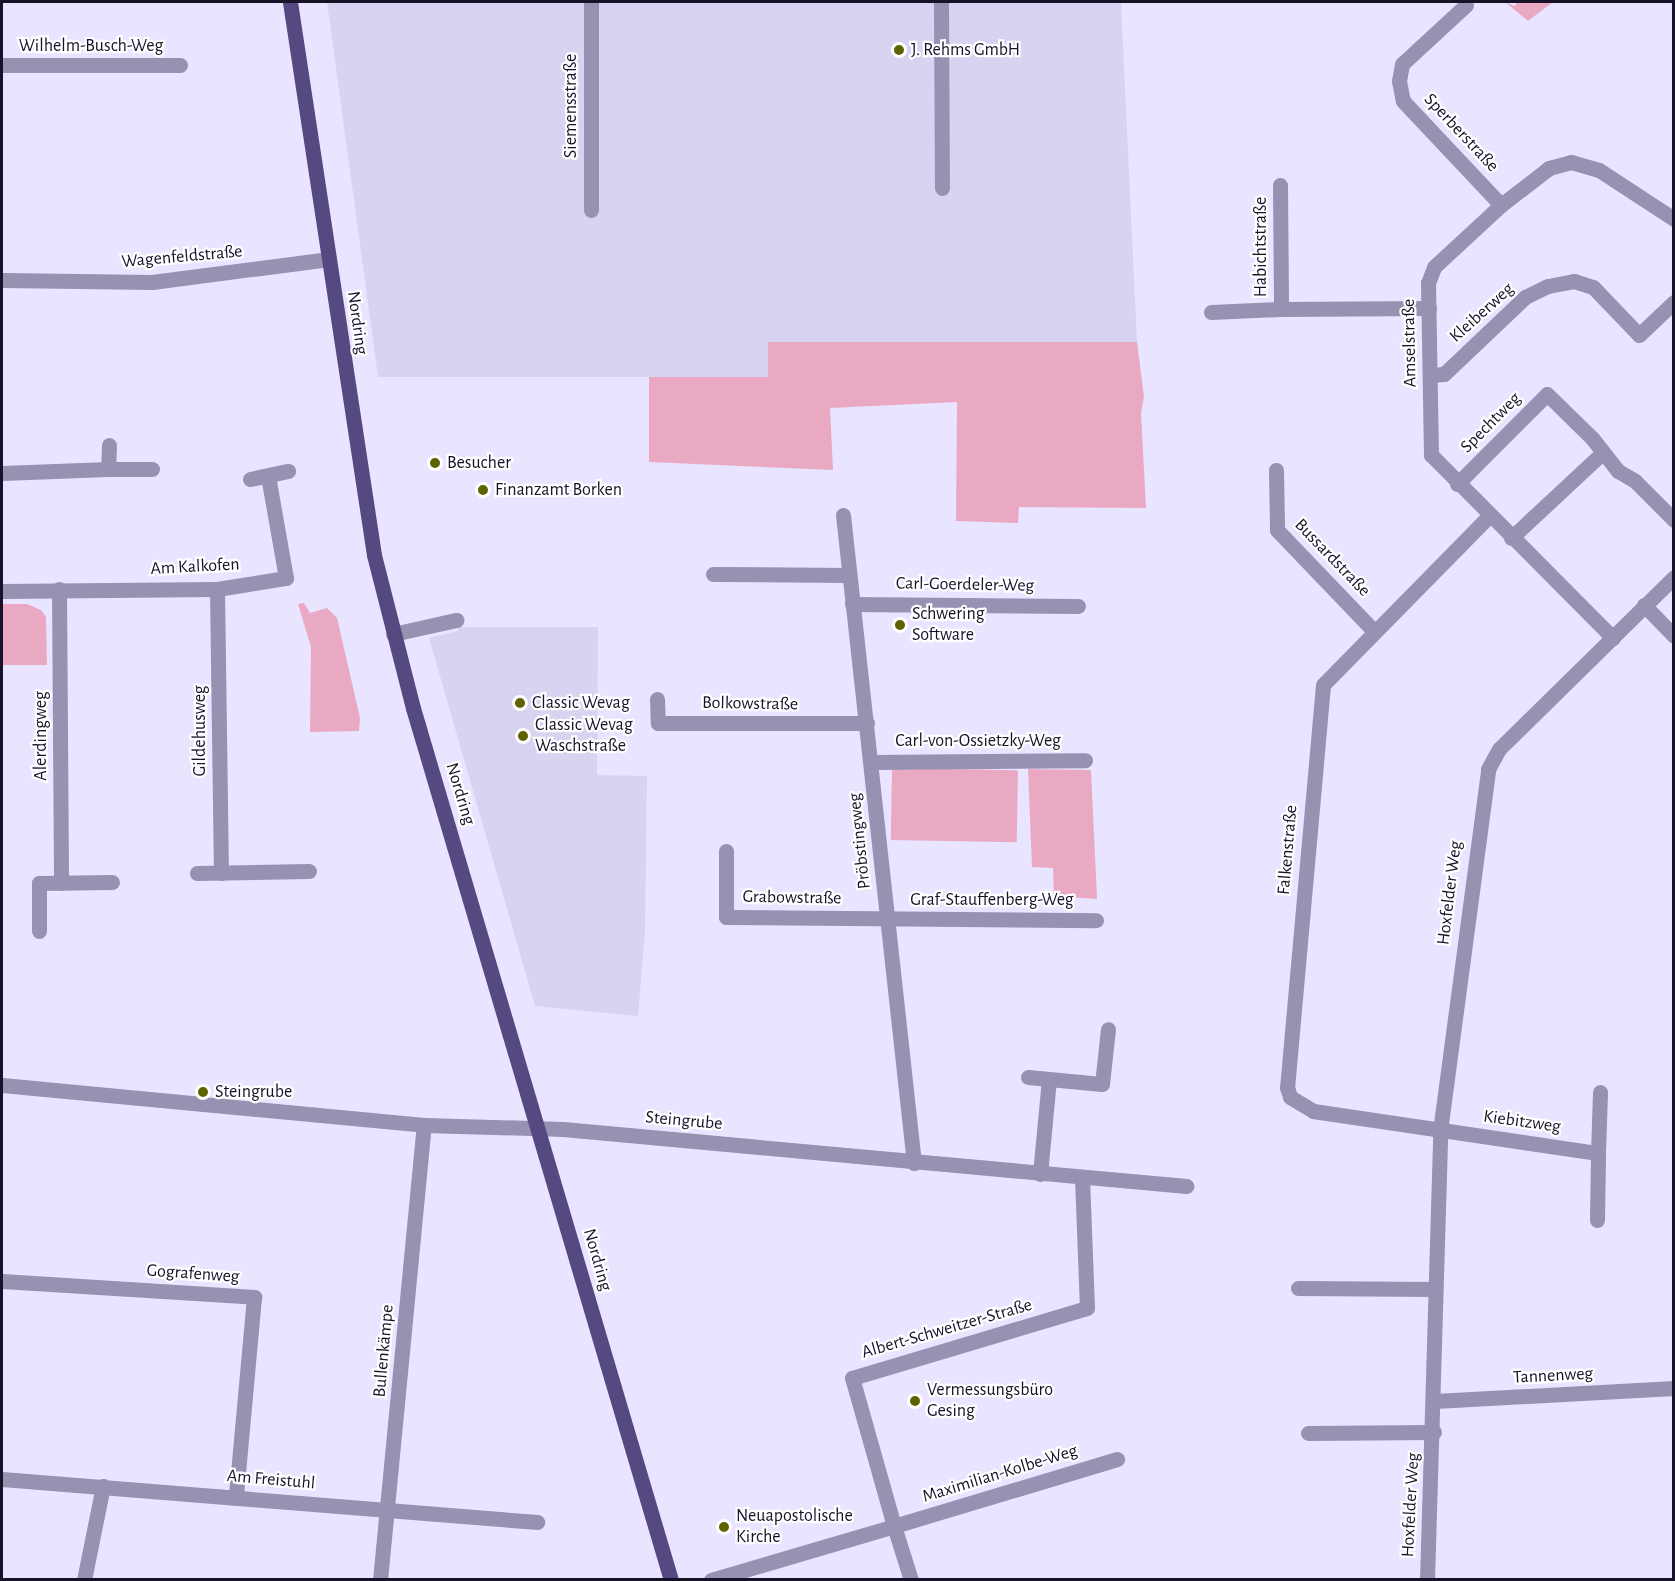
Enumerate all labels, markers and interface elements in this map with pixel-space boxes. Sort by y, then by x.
street label: Wilhelm-Busch-Weg [19,35,163,57]
place label: J. Rehms GmbH [911,39,1020,61]
marker: J. Rehms GmbH [892,43,906,57]
street label: Siemensstraße [560,54,582,158]
street label: Sperberstraße [1419,89,1503,177]
street label: Habichtstraße [1250,197,1272,297]
street label: Wagenfeldstraße [121,241,243,273]
street label: Kleiberweg [1445,278,1519,348]
street label: Nordring [342,290,372,356]
street label: Amselstraße [1398,298,1422,388]
street label: Spechtweg [1456,388,1526,458]
place label: Besucher [447,452,511,474]
marker: Besucher [428,456,442,470]
place label: Finanzamt Borken [495,479,622,501]
marker: Finanzamt Borken [476,483,490,497]
street label: Bussardstraße [1289,515,1375,601]
street label: Am Kalkofen [150,554,240,580]
street label: Carl-Goerdeler-Weg [896,573,1034,597]
place label: Schwering Software [912,604,984,646]
marker: Schwering Software [893,618,907,632]
street label: Gildehusweg [189,685,211,777]
street label: Alerdingweg [30,691,52,781]
place label: Classic Wevag [532,692,630,714]
street label: Bolkowstraße [702,692,798,716]
marker: Classic Wevag [513,696,527,710]
place label: Classic Wevag Waschstraße [535,715,633,758]
marker: Classic Wevag Waschstraße [516,729,530,743]
street label: Carl-von-Ossietzky-Weg [895,730,1061,752]
street label: Nordring [440,760,480,828]
street label: Pröbstingweg [844,792,876,890]
street label: Falkenstraße [1273,804,1303,896]
street label: Hoxfelder Weg [1433,840,1467,946]
street label: Grabowstraße [742,886,842,910]
street label: Graf-Stauffenberg-Weg [910,889,1074,911]
place label: Steingrube [215,1081,292,1103]
marker: Steingrube [196,1085,210,1099]
street label: Kiebitzweg [1482,1106,1562,1138]
street label: Steingrube [645,1107,723,1135]
street label: Nordring [578,1226,616,1294]
street label: Gografenweg [146,1260,240,1288]
street label: Albert-Schweitzer-Straße [859,1294,1035,1364]
street label: Bullenkämpe [369,1304,399,1398]
street label: Tannenweg [1512,1363,1594,1389]
place label: Vermessungsbüro Gesing [927,1380,1053,1422]
marker: Vermessungsbüro Gesing [908,1394,922,1408]
street label: Maximilian-Kolbe-Weg [920,1440,1080,1508]
street label: Hoxfelder Weg [1397,1452,1425,1558]
street label: Am Freistuhl [226,1465,316,1495]
place label: Neuapostolische Kirche [736,1506,853,1549]
marker: Neuapostolische Kirche [717,1520,731,1534]

